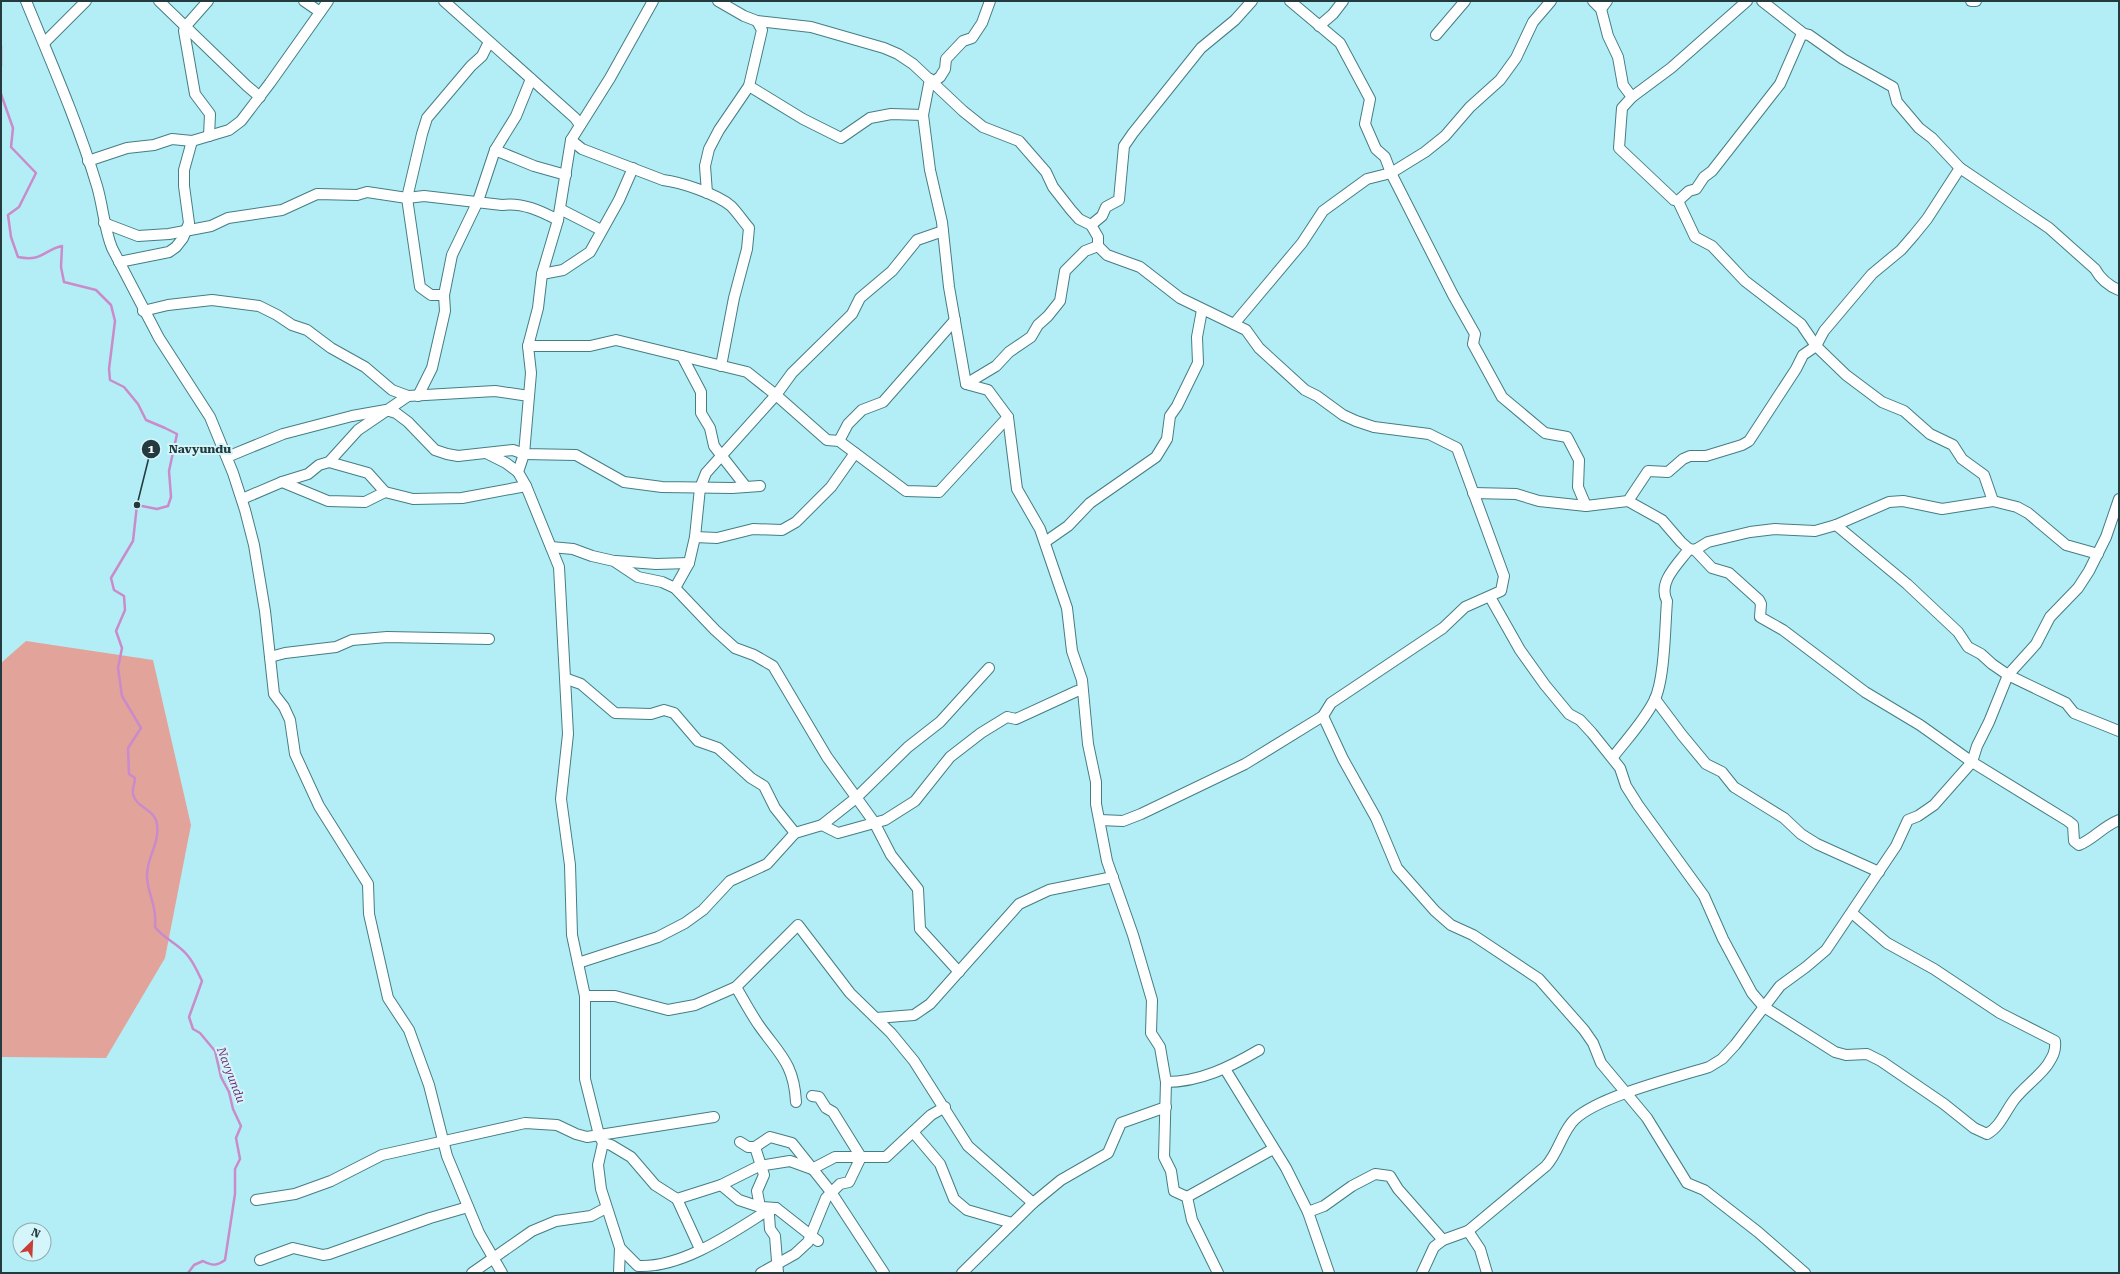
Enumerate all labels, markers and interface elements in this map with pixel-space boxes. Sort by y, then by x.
callout: Navyundu [141,437,239,461]
text: 1 [148,442,155,456]
text: Navyundu [169,442,231,456]
water label: Navyundu [214,1044,248,1105]
north arrow [12,1222,52,1262]
text: N [29,1226,43,1241]

